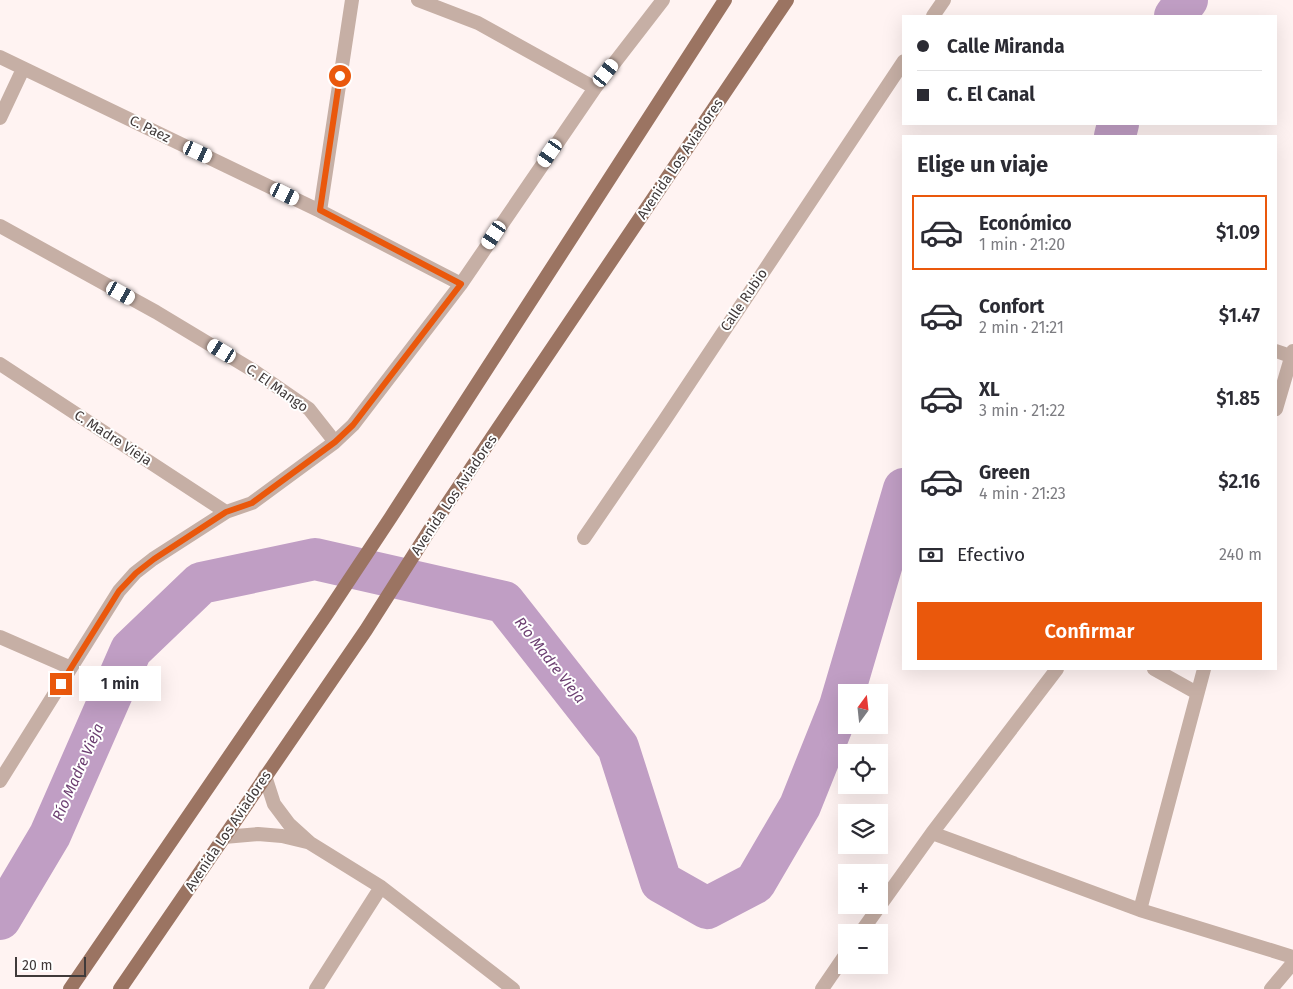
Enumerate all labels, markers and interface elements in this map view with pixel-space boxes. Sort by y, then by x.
text: Calle Miranda [947,35,1065,58]
car [590,57,621,89]
route start [329,65,351,87]
text: C. El Canal [947,83,1035,106]
street label: Avenida Los Aviadores [633,95,727,222]
street label: C. Paez [127,112,173,146]
car [535,136,564,170]
car [181,139,214,165]
text: Elige un viaje [917,151,1048,178]
car [268,181,301,207]
icon: car [919,210,964,255]
text: Económico [979,212,1072,235]
car [479,218,508,252]
text: $1.09 [1216,221,1260,244]
text: 1 min · 21:20 [979,235,1065,254]
street label: Calle Rubio [717,266,771,334]
car [104,279,137,307]
icon: car [919,293,964,338]
text: Confort [979,295,1044,318]
text: $1.47 [1219,304,1260,327]
text: 2 min · 21:21 [979,318,1064,337]
car [205,337,238,365]
street label: C. El Mango [243,360,311,416]
icon: car [919,376,964,421]
text: XL [979,378,1000,401]
text: $1.85 [1216,387,1260,410]
text: 3 min · 21:22 [979,401,1065,420]
street label: C. Madre Vieja [71,407,155,469]
street label: Avenida Los Aviadores [407,431,501,558]
icon: car [919,459,964,504]
text: Green [979,461,1030,484]
text: $2.16 [1218,470,1260,493]
text: 4 min · 21:23 [979,484,1066,503]
icon: cash [917,541,945,569]
text: Efectivo [957,543,1025,566]
text: 240 m [1219,545,1262,564]
button: Confirmar [917,602,1262,660]
water label: Río Madre Vieja [511,613,589,707]
callout: 1 min [78,666,161,702]
route end [50,673,72,695]
text: 1 min [101,674,139,693]
north arrow [838,684,888,734]
map controls [838,684,888,974]
water label: Río Madre Vieja [49,721,107,823]
button: locate [838,744,888,794]
street label: Avenida Los Aviadores [181,767,275,894]
button: layers [838,804,888,854]
button: + [838,864,888,914]
button: − [838,924,888,974]
scale bar [15,954,86,977]
text: 20 m [22,957,52,974]

